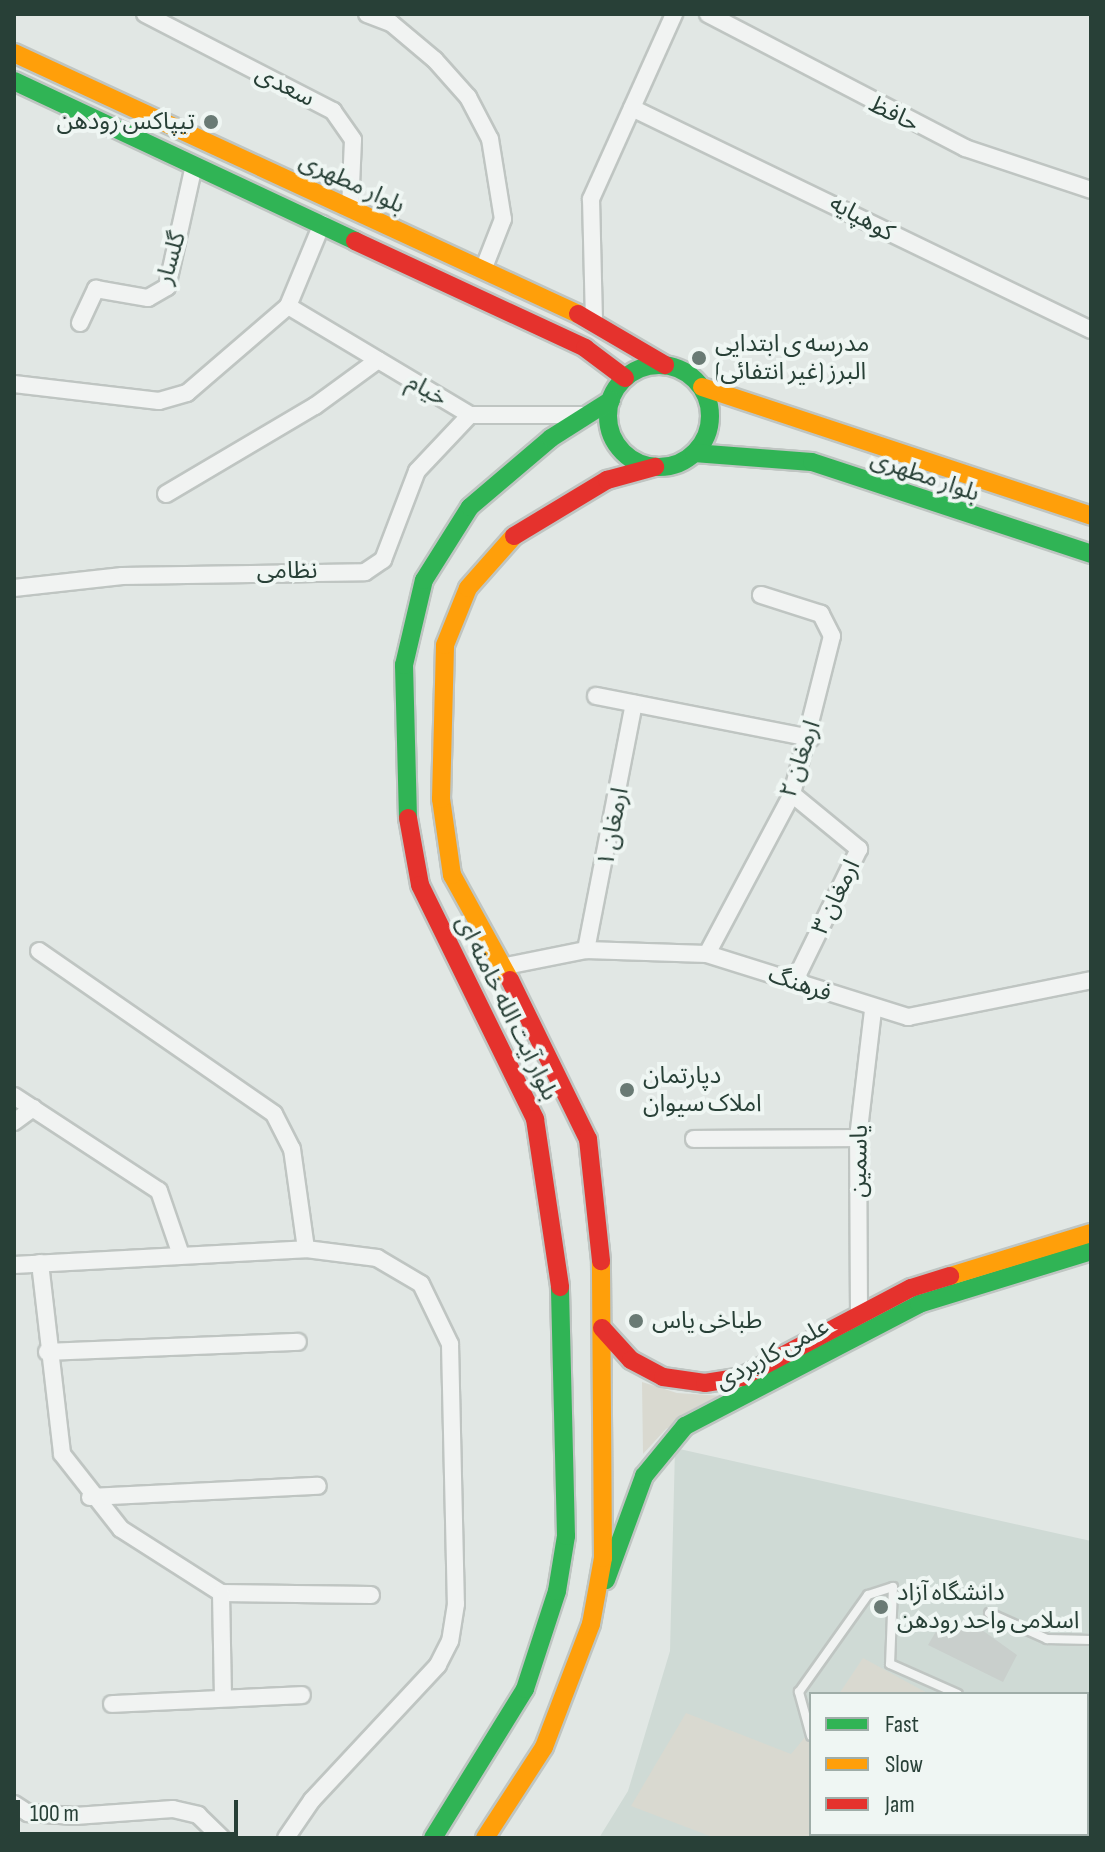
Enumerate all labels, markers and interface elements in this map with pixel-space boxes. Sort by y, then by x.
street label: سعدی [251,59,319,113]
street label: حافظ [864,90,924,138]
place label: تیپاکس رودهن [56,108,195,136]
marker: تیپاکس رودهن [202,113,220,131]
street label: بلوار مطهری [295,146,409,220]
street label: کوهپایه [825,188,899,248]
street label: گلسار [150,228,192,288]
place label: مدرسه ی ابتدایی (غیر انتفائی) البرز [715,330,869,386]
marker: مدرسه ی ابتدایی (غیر انتفائی) البرز [690,349,708,367]
street label: خیام [402,367,452,413]
street label: بلوار مطهری [867,444,983,508]
street label: نظامی [257,557,317,585]
street label: ارمغان ۲ [773,717,827,801]
street label: ارمغان ۱ [591,785,635,869]
street label: ارمغان ۳ [806,855,866,939]
street label: بلوار آیت الله خامنه ای [450,911,564,1105]
street label: فرهنگ [765,960,835,1008]
place label: دپارتمان املاک سیوان [643,1062,762,1118]
marker: دپارتمان املاک سیوان [618,1081,636,1099]
street label: یاسمین [844,1124,874,1198]
place label: طباخی یاس [652,1307,762,1335]
marker: طباخی یاس [627,1312,645,1330]
street label: علمی کاربردی [710,1312,834,1396]
place label: دانشگاه آزاد اسلامی واحد رودهن [897,1579,1079,1635]
marker: دانشگاه آزاد اسلامی واحد رودهن [872,1598,890,1616]
legend [809,1692,1089,1836]
text: Fast [885,1710,919,1739]
text: Slow [885,1750,923,1779]
scale bar [20,1784,242,1834]
text: Jam [885,1790,915,1819]
text: 100 m [30,1799,79,1828]

